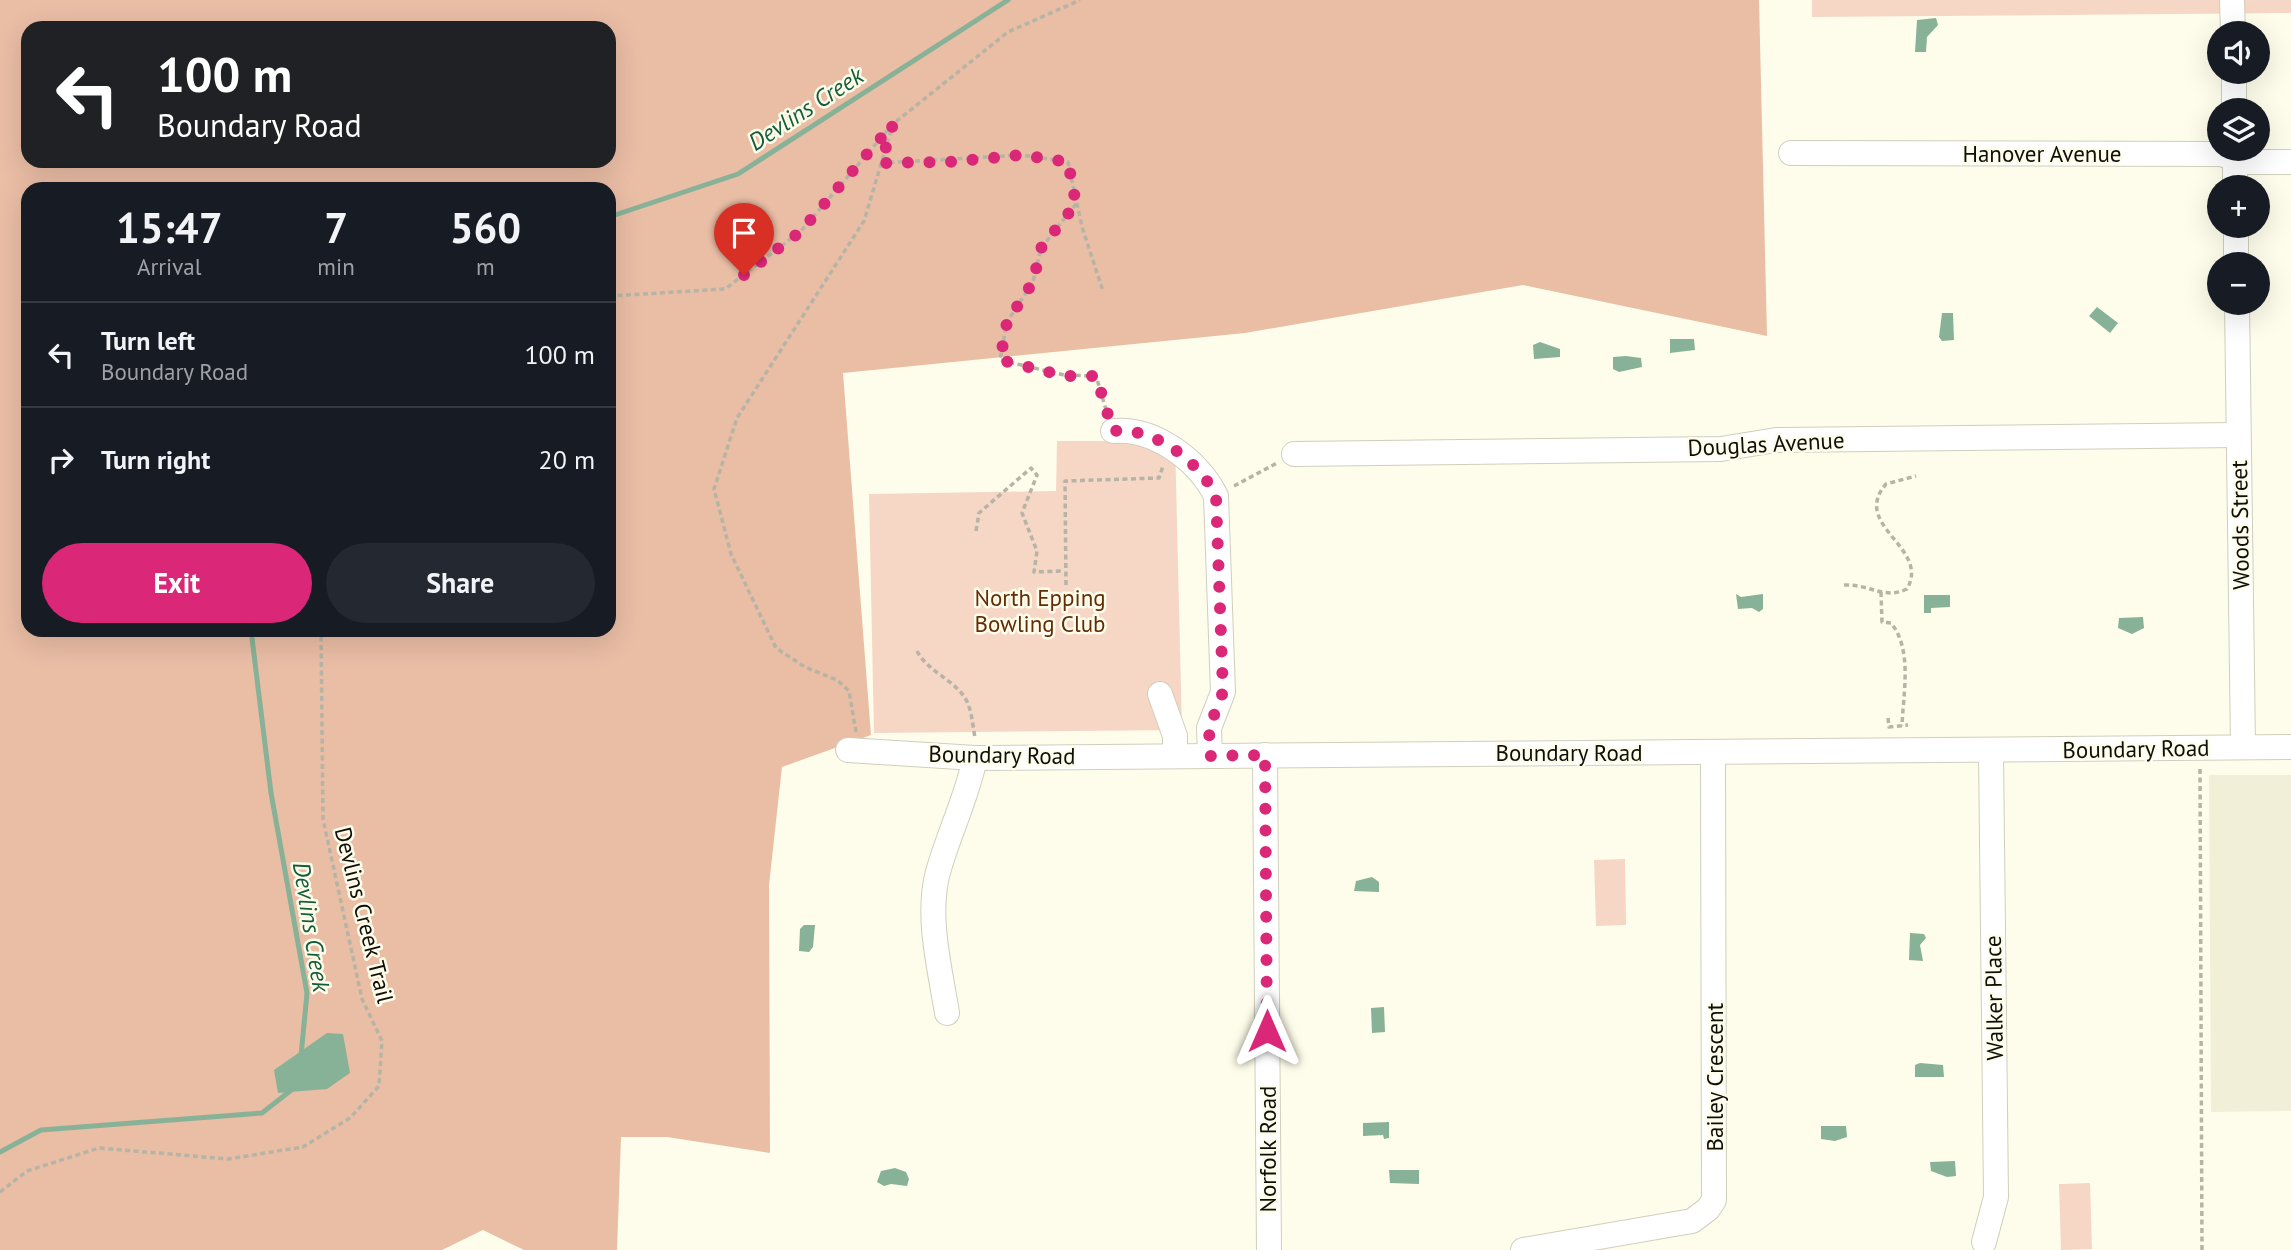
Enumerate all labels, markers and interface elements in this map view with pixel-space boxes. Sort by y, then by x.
map controls [2207,21,2270,315]
button: sound [2207,21,2270,84]
text: 100 m [157,42,292,106]
icon: left [42,49,133,140]
water label: Devlins Creek [742,59,870,157]
button: layers [2207,98,2270,161]
text: Boundary Road [157,104,362,146]
street label: Hanover Avenue [1962,139,2122,168]
button: + [2207,175,2270,238]
text: 15:47 [116,200,222,255]
text: 7 [324,200,348,255]
text: 560 [450,200,521,255]
pin [714,203,774,275]
icon: arrive [725,214,763,252]
text: Arrival [137,252,201,281]
text: min [317,252,355,281]
text: m [476,252,495,281]
button: − [2207,252,2270,315]
text: Turn left [101,324,195,357]
icon: left [42,336,80,374]
text: 100 m [524,338,595,371]
text: Boundary Road [101,357,248,386]
street label: Douglas Avenue [1687,425,1845,462]
icon: right [42,441,80,479]
text: Turn right [101,443,210,476]
text: 20 m [539,443,595,476]
street label: Woods Street [2224,460,2255,590]
button: Exit [42,543,312,623]
button: Share [326,543,595,623]
park label: North Epping Bowling Club [974,583,1106,638]
street label: Boundary Road [2062,733,2210,764]
street label: Boundary Road [1495,738,1643,767]
street label: Boundary Road [928,739,1076,770]
street label: Devlins Creek Trail [329,824,400,1006]
water label: Devlins Creek [286,860,337,995]
street label: Walker Place [1978,935,2009,1061]
position arrow [1230,994,1304,1068]
street label: Bailey Crescent [1700,1002,1729,1151]
street label: Norfolk Road [1253,1086,1282,1212]

